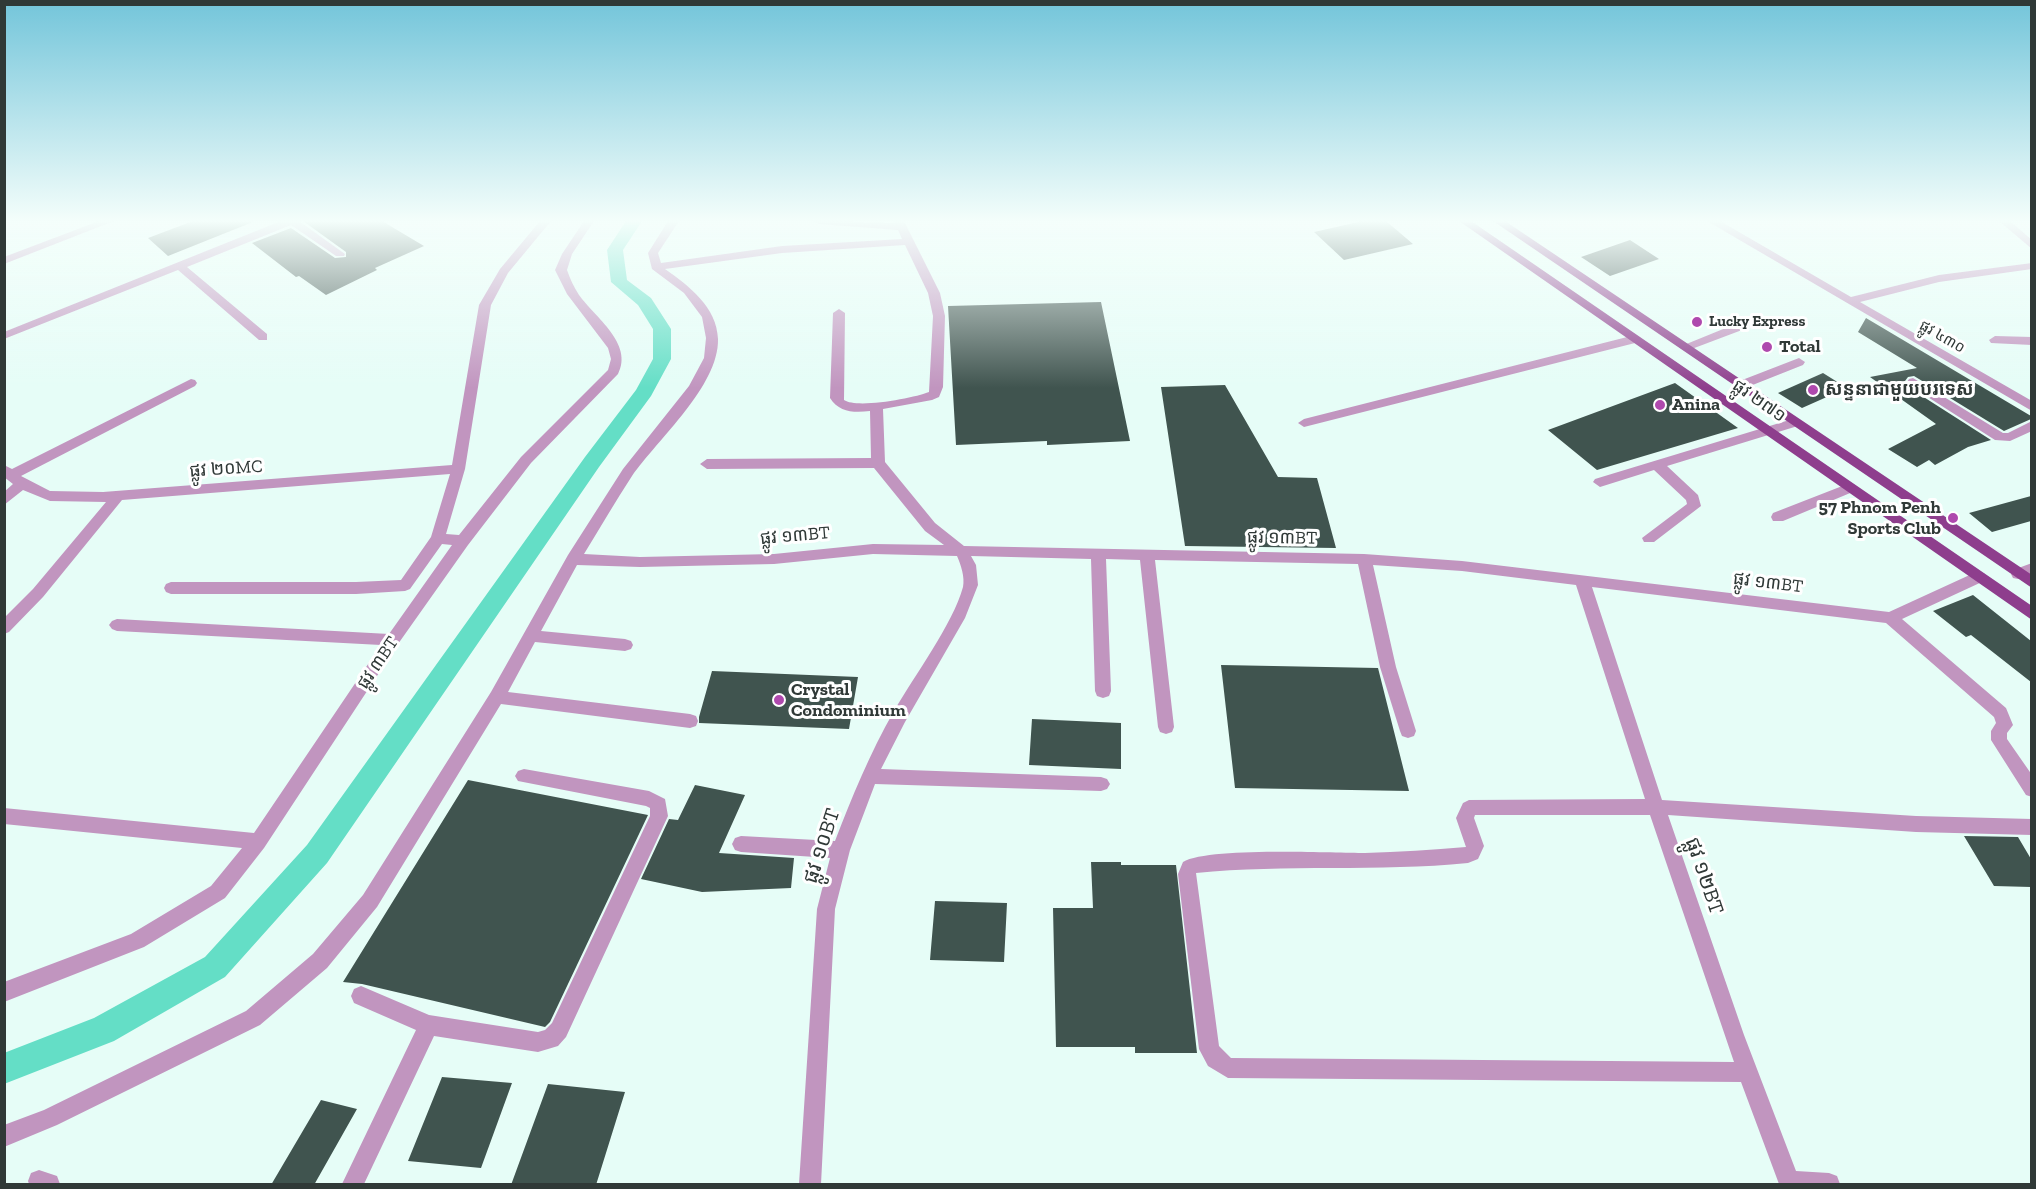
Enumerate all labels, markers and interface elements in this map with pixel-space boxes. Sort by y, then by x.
place label: Lucky Express [1709,313,1805,331]
marker: Lucky Express [1690,315,1704,329]
street label: ផ្លូវ ៤៣០ [1916,317,1968,357]
place label: Total [1779,336,1821,358]
marker: Total [1760,340,1774,354]
street label: ផ្លូវ ២៧១ [1728,375,1790,427]
place label: សន្ទនាជាមួយបរទេស [1825,379,1974,401]
marker: សន្ទនាជាមួយបរទេស [1806,383,1820,397]
place label: Anina [1672,394,1720,416]
marker: Anina [1653,398,1667,412]
street label: ផ្លូវ ២០MC [189,456,263,482]
place label: 57 Phnom Penh Sports Club [1819,497,1941,540]
marker: 57 Phnom Penh Sports Club [1946,511,1960,525]
street label: ផ្លូវ ១៣BT [759,522,831,550]
street label: ផ្លូវ ១៣BT [1247,527,1317,549]
street label: ផ្លូវ ១៣BT [1732,568,1804,598]
street label: ផ្លូវ ៣BT [353,633,403,693]
place label: Crystal Condominium [791,679,906,722]
marker: Crystal Condominium [772,693,786,707]
street label: ផ្លូវ ១០BT [798,805,846,887]
street label: ផ្លូវ ១២BT [1679,834,1729,918]

